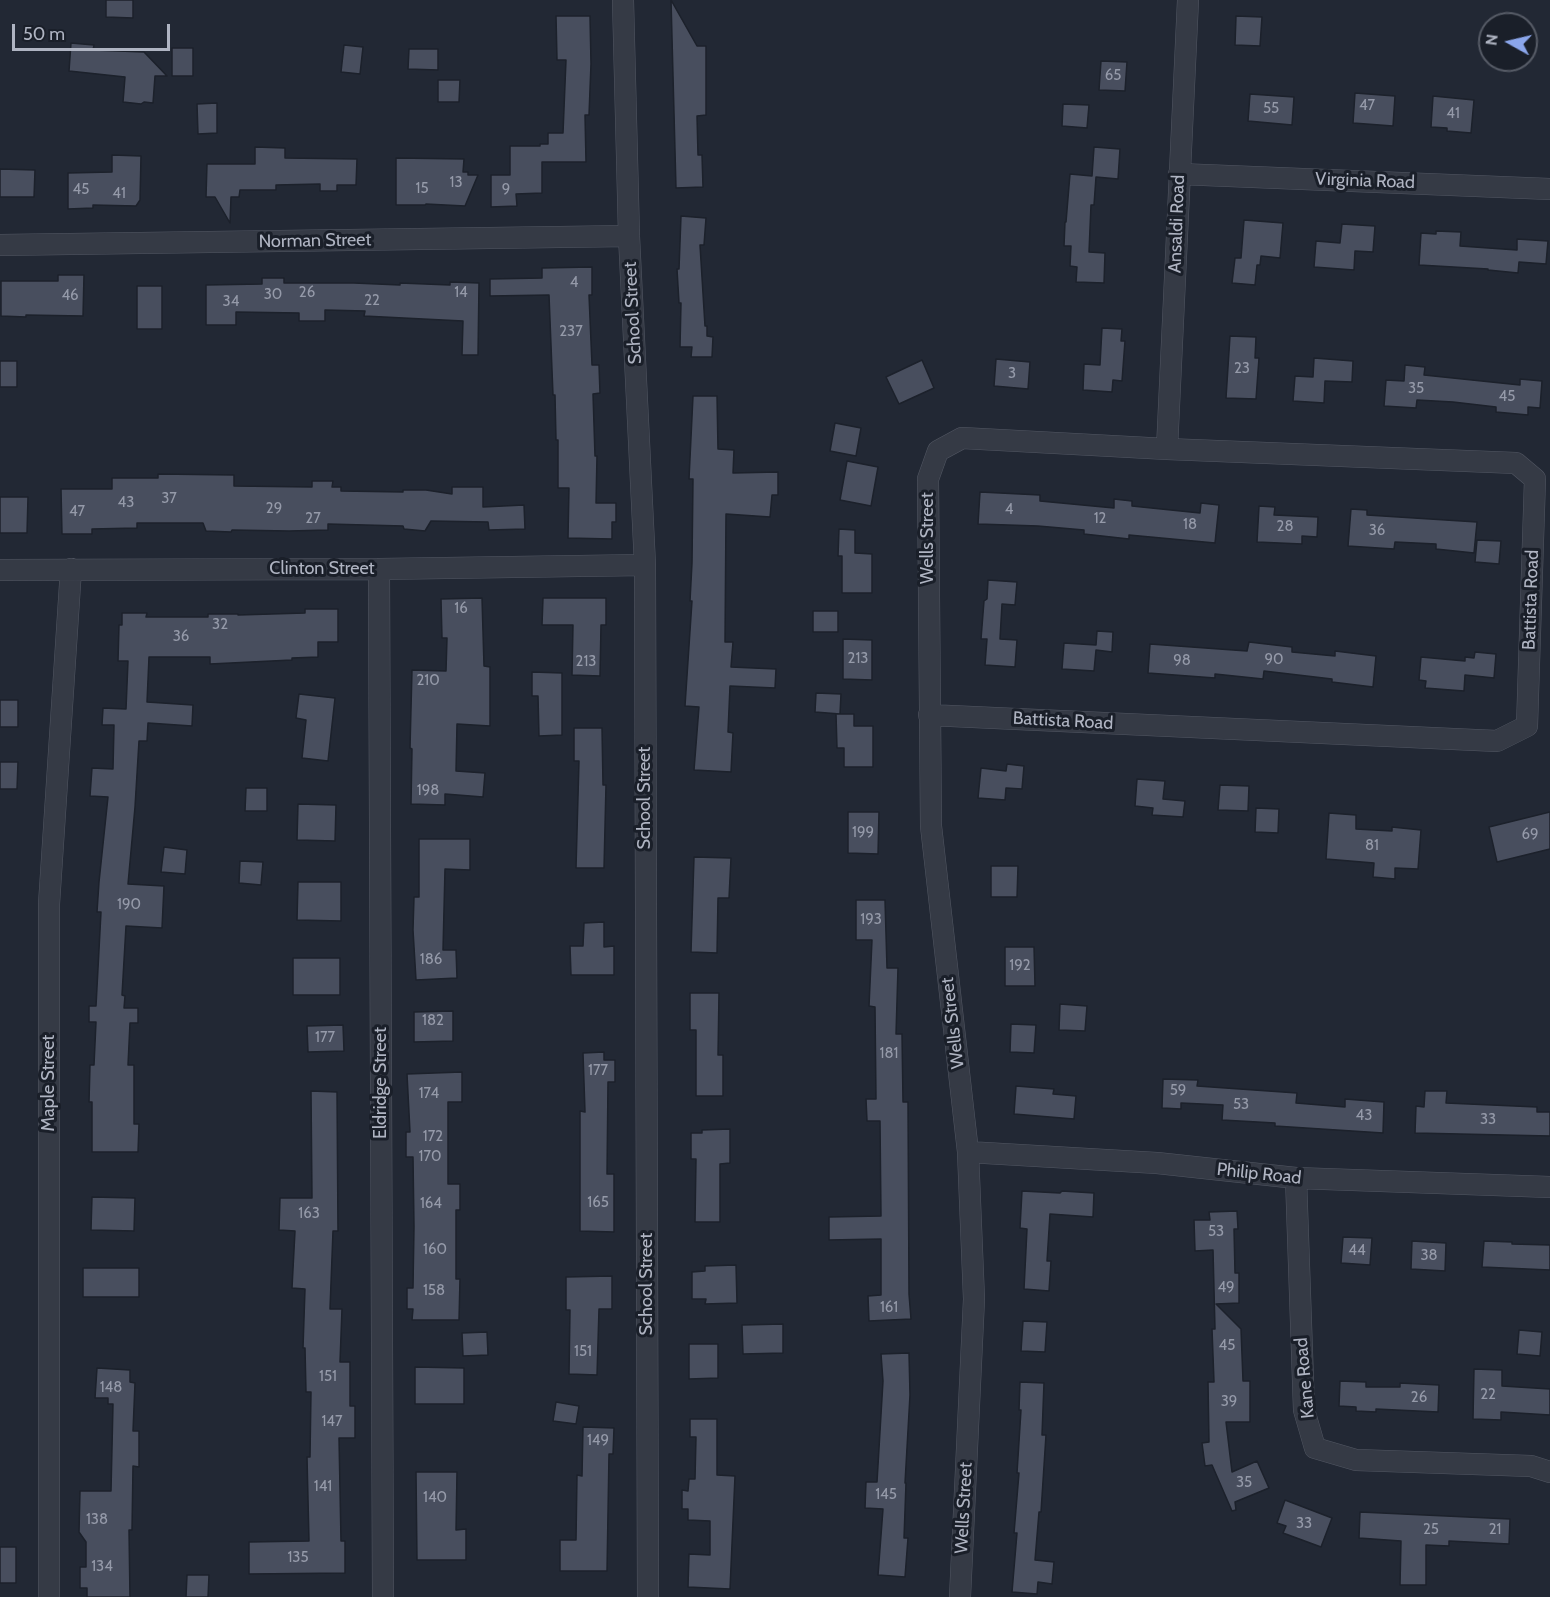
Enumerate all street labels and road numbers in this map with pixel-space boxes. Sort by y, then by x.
street label: Virginia Road [1315,168,1415,194]
street label: Ansaldi Road [1164,175,1190,273]
street label: Norman Street [258,229,372,253]
street label: School Street [620,261,646,365]
street label: Wells Street [917,492,939,584]
street label: Battista Road [1518,549,1544,651]
street label: Clinton Street [269,558,375,580]
street label: Battista Road [1012,708,1114,734]
street label: School Street [634,747,656,849]
street label: Wells Street [937,976,969,1070]
street label: Eldridge Street [370,1027,392,1139]
street label: Maple Street [38,1035,60,1131]
street label: Philip Road [1216,1159,1302,1189]
street label: School Street [636,1233,658,1335]
street label: Kane Road [1291,1337,1319,1419]
street label: Wells Street [951,1462,977,1554]

